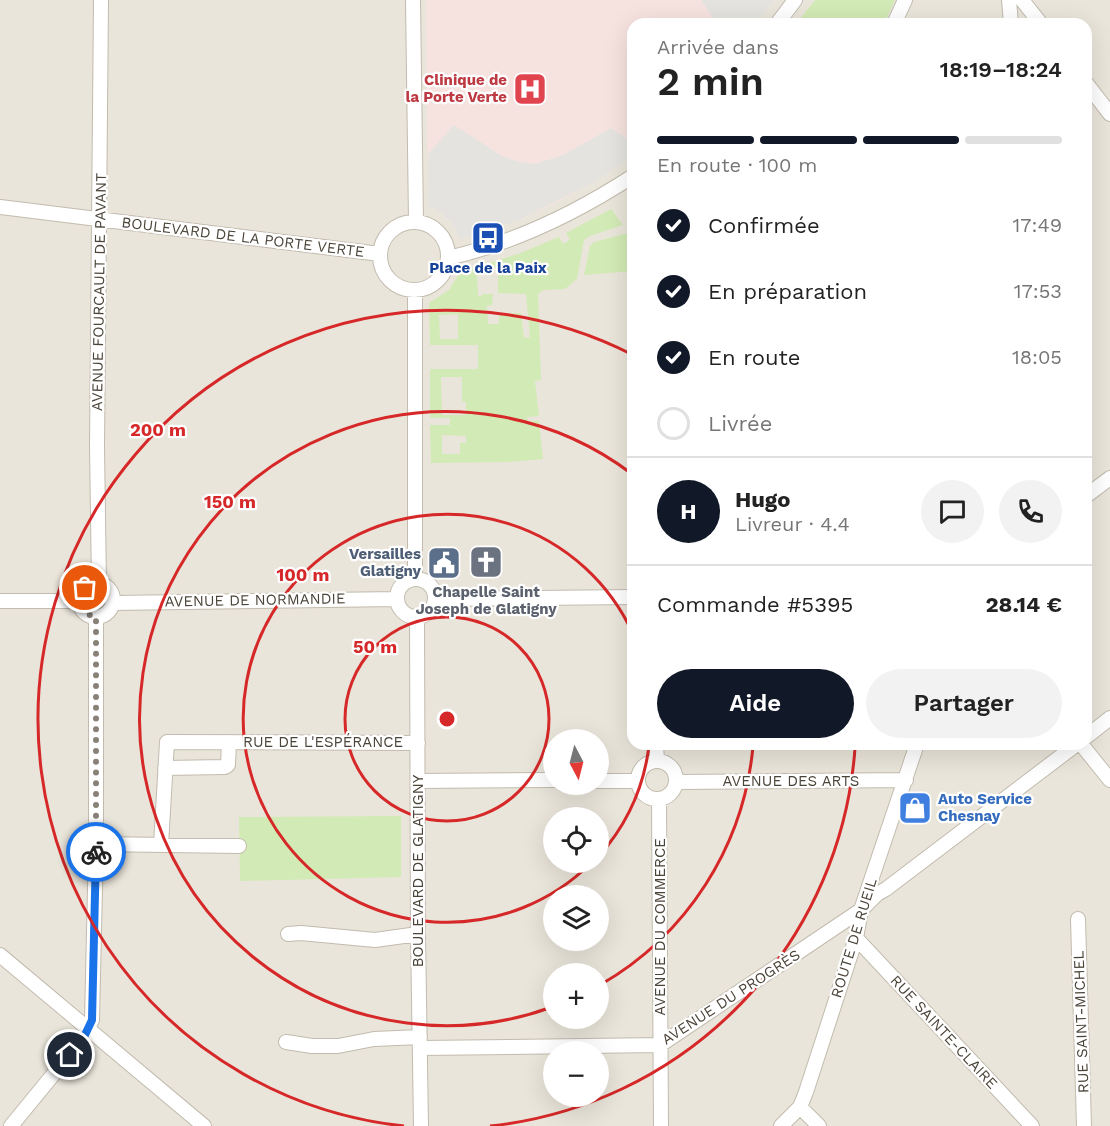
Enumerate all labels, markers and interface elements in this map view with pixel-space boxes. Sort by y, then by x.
text: Arrivée dans [657,35,779,59]
text: 18:19–18:24 [940,57,1062,82]
text: 2 min [657,59,764,104]
place label: Clinique de la Porte Verte [405,71,507,106]
hospital icon: Clinique de la Porte Verte [512,71,548,107]
text: En route · 100 m [657,153,817,177]
street label: AVENUE FOURCAULT DE PAVANT [88,173,110,411]
icon: check [657,209,690,242]
street label: BOULEVARD DE LA PORTE VERTE [121,213,365,261]
text: Confirmée [708,213,820,238]
text: 17:49 [1013,213,1062,237]
bus stop icon: Place de la Paix [470,220,506,256]
place label: Place de la Paix [429,259,547,277]
icon: check [657,275,690,308]
text: En préparation [708,279,867,304]
text: 17:53 [1014,279,1062,303]
icon: check [657,341,690,374]
text: En route [708,345,800,370]
text: 18:05 [1012,345,1062,369]
text: Livrée [708,411,772,436]
text: 200 m [130,419,186,440]
button: chat [921,480,984,543]
button: phone [999,480,1062,543]
text: Hugo [735,487,790,512]
text: 150 m [204,491,256,512]
text: H [680,499,697,524]
text: Livreur · 4.4 [735,512,850,536]
church icon: Chapelle Saint Joseph de Glatigny [468,544,504,580]
place label: Versailles Glatigny [349,545,422,580]
public building icon: Versailles Glatigny [426,545,462,581]
pin [59,562,110,613]
text: 100 m [276,564,330,585]
icon: bag [68,571,101,604]
place label: Chapelle Saint Joseph de Glatigny [415,583,557,618]
street label: AVENUE DE NORMANDIE [164,589,346,611]
text: Commande #5395 [657,592,853,617]
text: 28.14 € [986,592,1062,617]
text: 50 m [353,636,397,657]
button: Aide [657,669,854,738]
button: Partager [866,669,1062,738]
centre of rings [437,709,457,729]
north arrow [543,729,609,795]
map controls [543,729,609,1107]
street label: RUE DE L'ESPÉRANCE [243,733,403,751]
street label: AVENUE DES ARTS [723,772,859,790]
street label: BOULEVARD DE GLATIGNY [409,774,427,967]
shop icon: Auto Service Chesnay [897,790,933,826]
place label: Auto Service Chesnay [938,790,1032,825]
button: locate [543,807,609,873]
courier [66,822,126,882]
icon: bike [80,836,113,869]
street label: AVENUE DU COMMERCE [651,838,669,1016]
street label: ROUTE DE RUEIL [827,876,881,1000]
button: layers [543,885,609,951]
street label: AVENUE DU PROGRÈS [658,945,804,1049]
street label: RUE SAINT-MICHEL [1070,950,1092,1094]
button: + [543,963,609,1029]
street label: RUE SAINTE-CLAIRE [887,971,1001,1093]
pin [44,1029,95,1080]
icon: home [53,1038,86,1071]
button: − [543,1041,609,1107]

